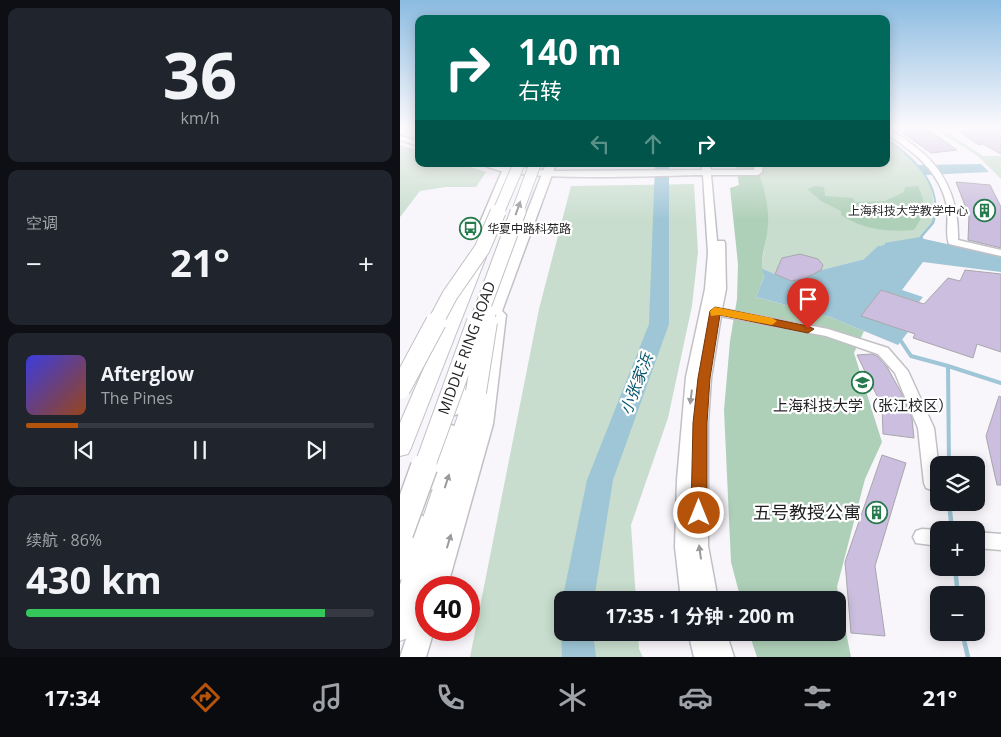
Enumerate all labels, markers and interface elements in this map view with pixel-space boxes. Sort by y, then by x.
text: 140 m [518,28,622,75]
text: 36 [163,30,237,118]
icon: right [435,35,500,100]
text: 右转 [518,75,562,105]
text: km/h [181,107,219,129]
icon: left [586,130,614,158]
icon: ahead [639,130,667,158]
icon: right [692,130,720,158]
building icon: 上海科技大学教学中心 [972,199,996,223]
one-way arrow [515,200,522,215]
place label: 上海科技大学教学中心 [848,202,968,219]
text: 空调 [26,212,58,234]
bus stop icon: 华夏中路科苑路 [459,217,483,241]
place label: 华夏中路科苑路 [487,220,571,237]
text: 21° [170,236,230,288]
text: − [26,244,42,282]
text: + [358,244,374,282]
street label: MIDDLE RING ROAD [433,278,499,417]
pin [787,278,829,329]
icon: arrive [794,285,822,313]
water label: 小张家浜 [614,348,658,418]
text: Afterglow [101,361,194,387]
school or university icon: 上海科技大学（张江校区） [851,371,875,395]
text: The Pines [101,387,173,409]
one-way arrow [687,389,695,405]
place label: 上海科技大学（张江校区） [773,395,953,415]
icon: previous [70,436,98,464]
icon: pause [186,436,214,464]
icon: next [302,436,330,464]
map controls [930,456,985,641]
button: layers [930,456,985,511]
one-way arrow [444,473,452,488]
position arrow [672,486,724,538]
place label: 五号教授公寓 [753,500,861,524]
building icon: 五号教授公寓 [865,501,889,525]
button: + [930,521,985,576]
text: 续航 · 86% [26,529,102,551]
one-way arrow [445,533,453,548]
one-way arrow [696,544,704,560]
text: 430 km [26,553,162,605]
speed limit sign: 40 [415,576,480,641]
button: − [930,586,985,641]
text: 17:35 · 1 分钟 · 200 m [605,603,795,629]
icon: directions [188,680,223,715]
icon: music [310,680,345,715]
icon: phone [433,680,468,715]
icon: climate [555,680,590,715]
icon: car [678,680,713,715]
icon: filters [800,680,835,715]
text: 17:34 [44,682,100,712]
text: 21° [923,682,957,712]

